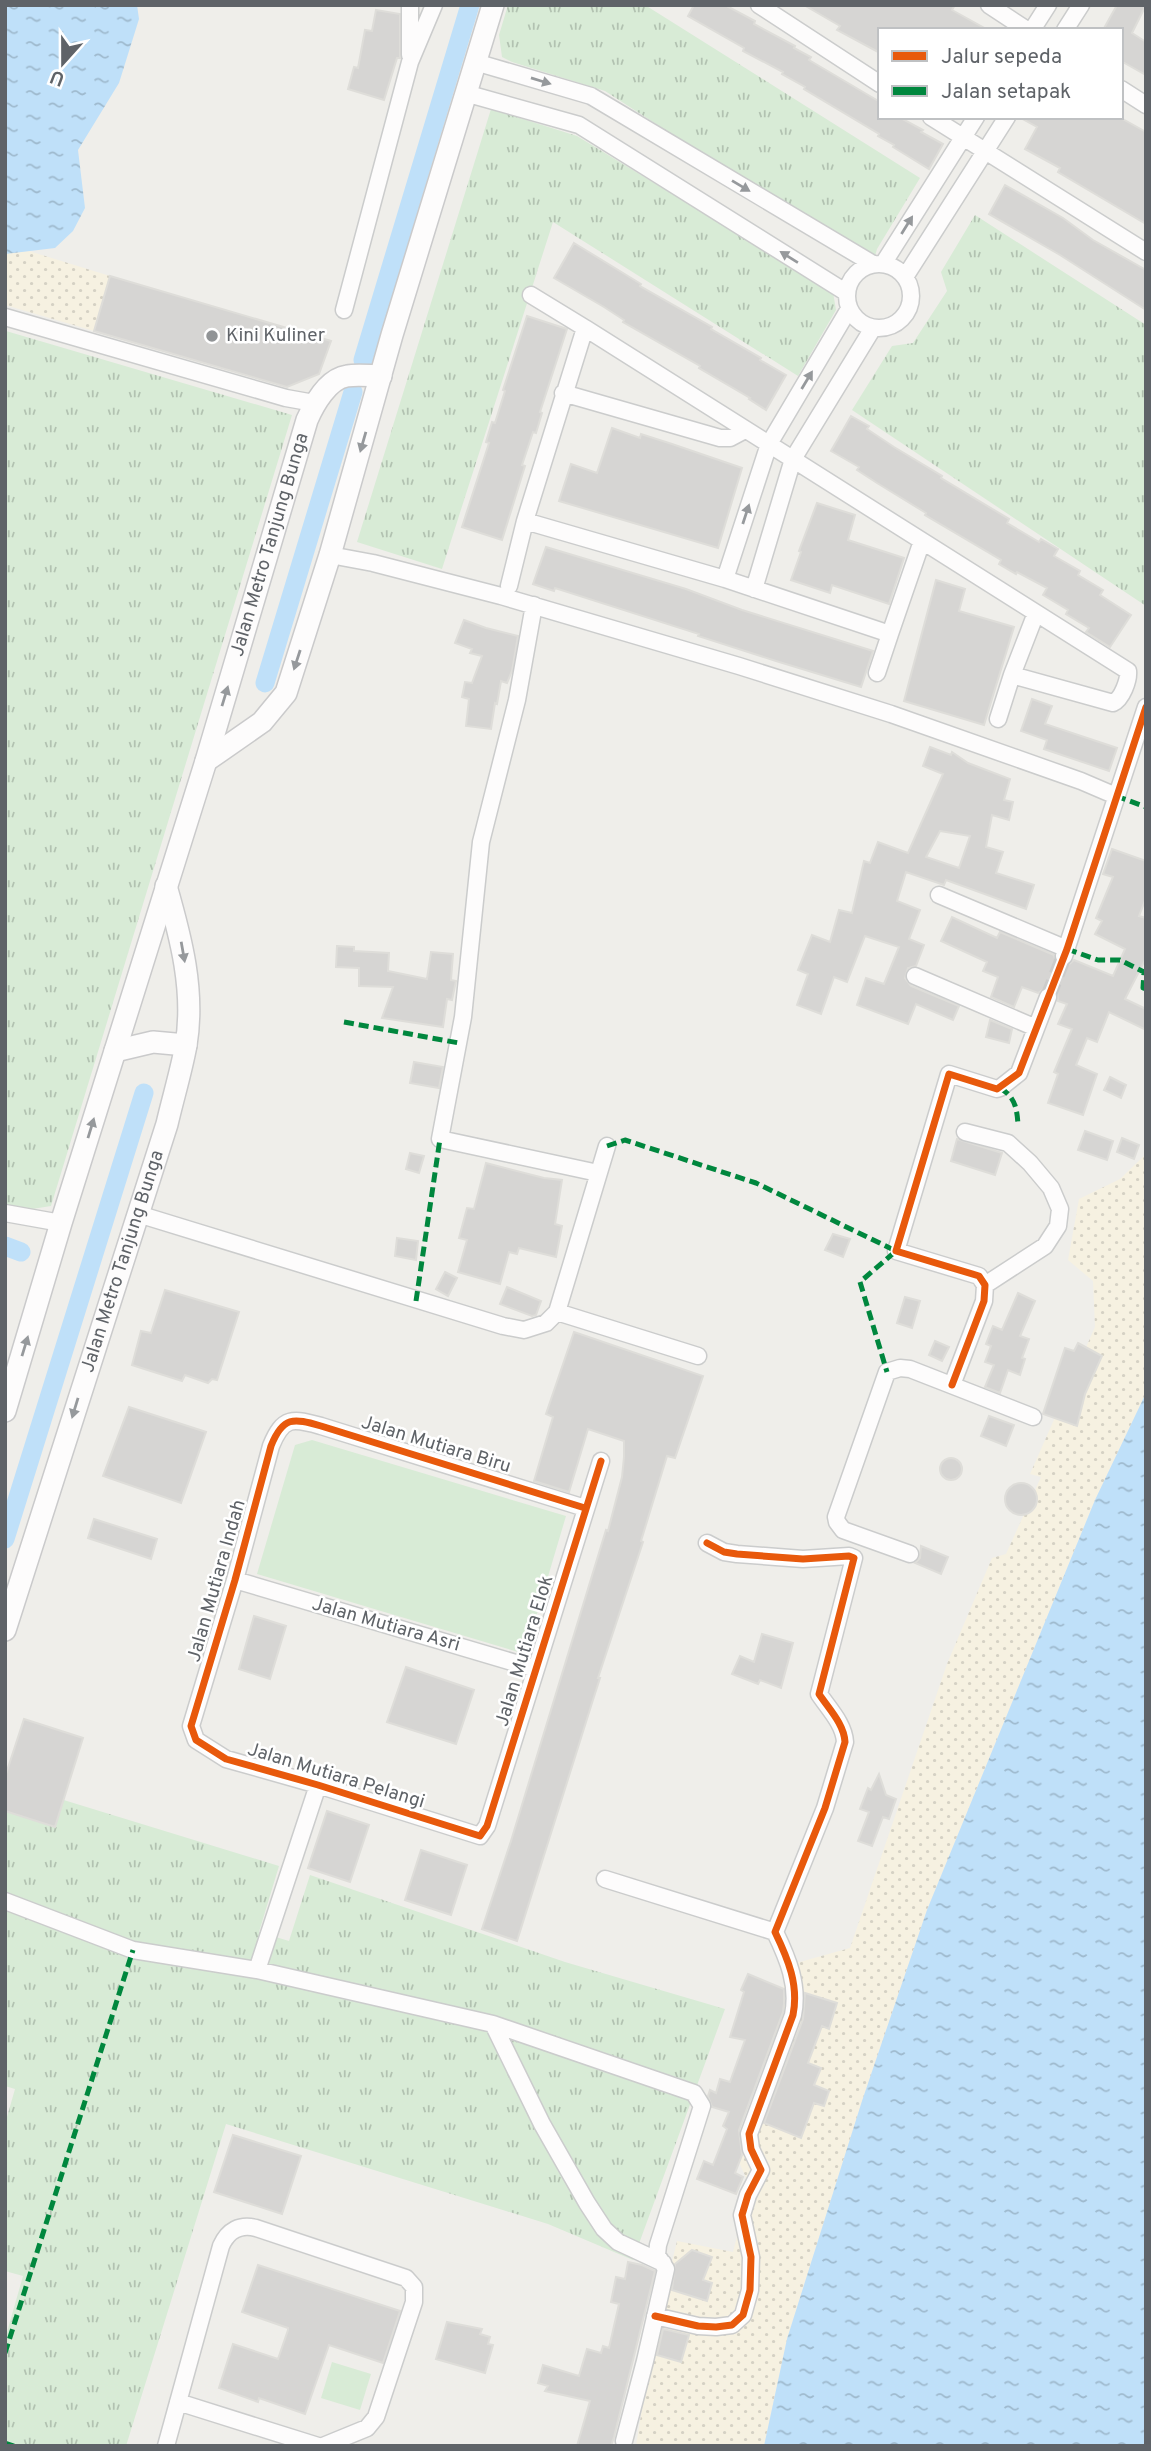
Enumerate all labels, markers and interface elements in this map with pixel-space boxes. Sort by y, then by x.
north arrow [28,28,98,98]
legend [878,28,1123,119]
text: Jalur sepeda [941,44,1062,71]
text: U [47,63,68,91]
one-way arrow [530,77,551,87]
text: Jalan setapak [941,79,1071,106]
one-way arrow [732,180,751,192]
one-way arrow [901,216,914,235]
one-way arrow [779,250,799,263]
place label: Kini Kuliner [226,324,326,348]
marker: Kini Kuliner [204,328,220,344]
one-way arrow [801,370,813,389]
street label: Jalan Metro Tanjung Bunga [226,430,315,659]
one-way arrow [357,432,367,453]
one-way arrow [741,503,752,524]
one-way arrow [291,650,302,671]
one-way arrow [221,685,231,706]
one-way arrow [178,941,189,963]
one-way arrow [86,1117,97,1138]
street label: Jalan Metro Tanjung Bunga [76,1147,170,1376]
one-way arrow [20,1335,30,1356]
one-way arrow [69,1397,80,1418]
street label: Jalan Mutiara Biru [358,1411,514,1479]
street label: Jalan Mutiara Indah [182,1497,252,1665]
street label: Jalan Mutiara Elok [491,1572,559,1730]
street label: Jalan Mutiara Asri [309,1592,463,1658]
street label: Jalan Mutiara Pelangi [244,1738,428,1814]

